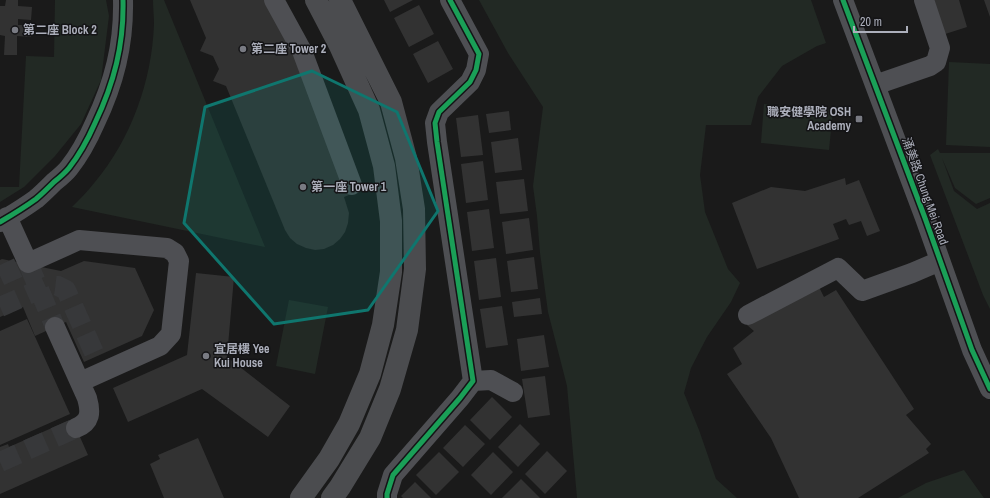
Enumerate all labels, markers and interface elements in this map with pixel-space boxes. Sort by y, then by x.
scale bar [854,8,907,34]
text: 20 m [860,14,882,30]
place label: 第二座 Block 2 [23,22,97,38]
marker: 第二座 Block 2 [10,25,20,35]
place label: 第二座 Tower 2 [251,41,327,57]
marker: 第二座 Tower 2 [238,44,248,54]
place label: 職安健學院 OSH Academy [767,104,852,134]
marker: 職安健學院 OSH Academy [854,114,864,124]
street label: 涌美路 Chung Mei Road [898,135,952,247]
place label: 第一座 Tower 1 [311,179,387,195]
marker: 第一座 Tower 1 [298,182,308,192]
place label: 宜居樓 Yee Kui House [214,341,270,371]
marker: 宜居樓 Yee Kui House [201,351,211,361]

